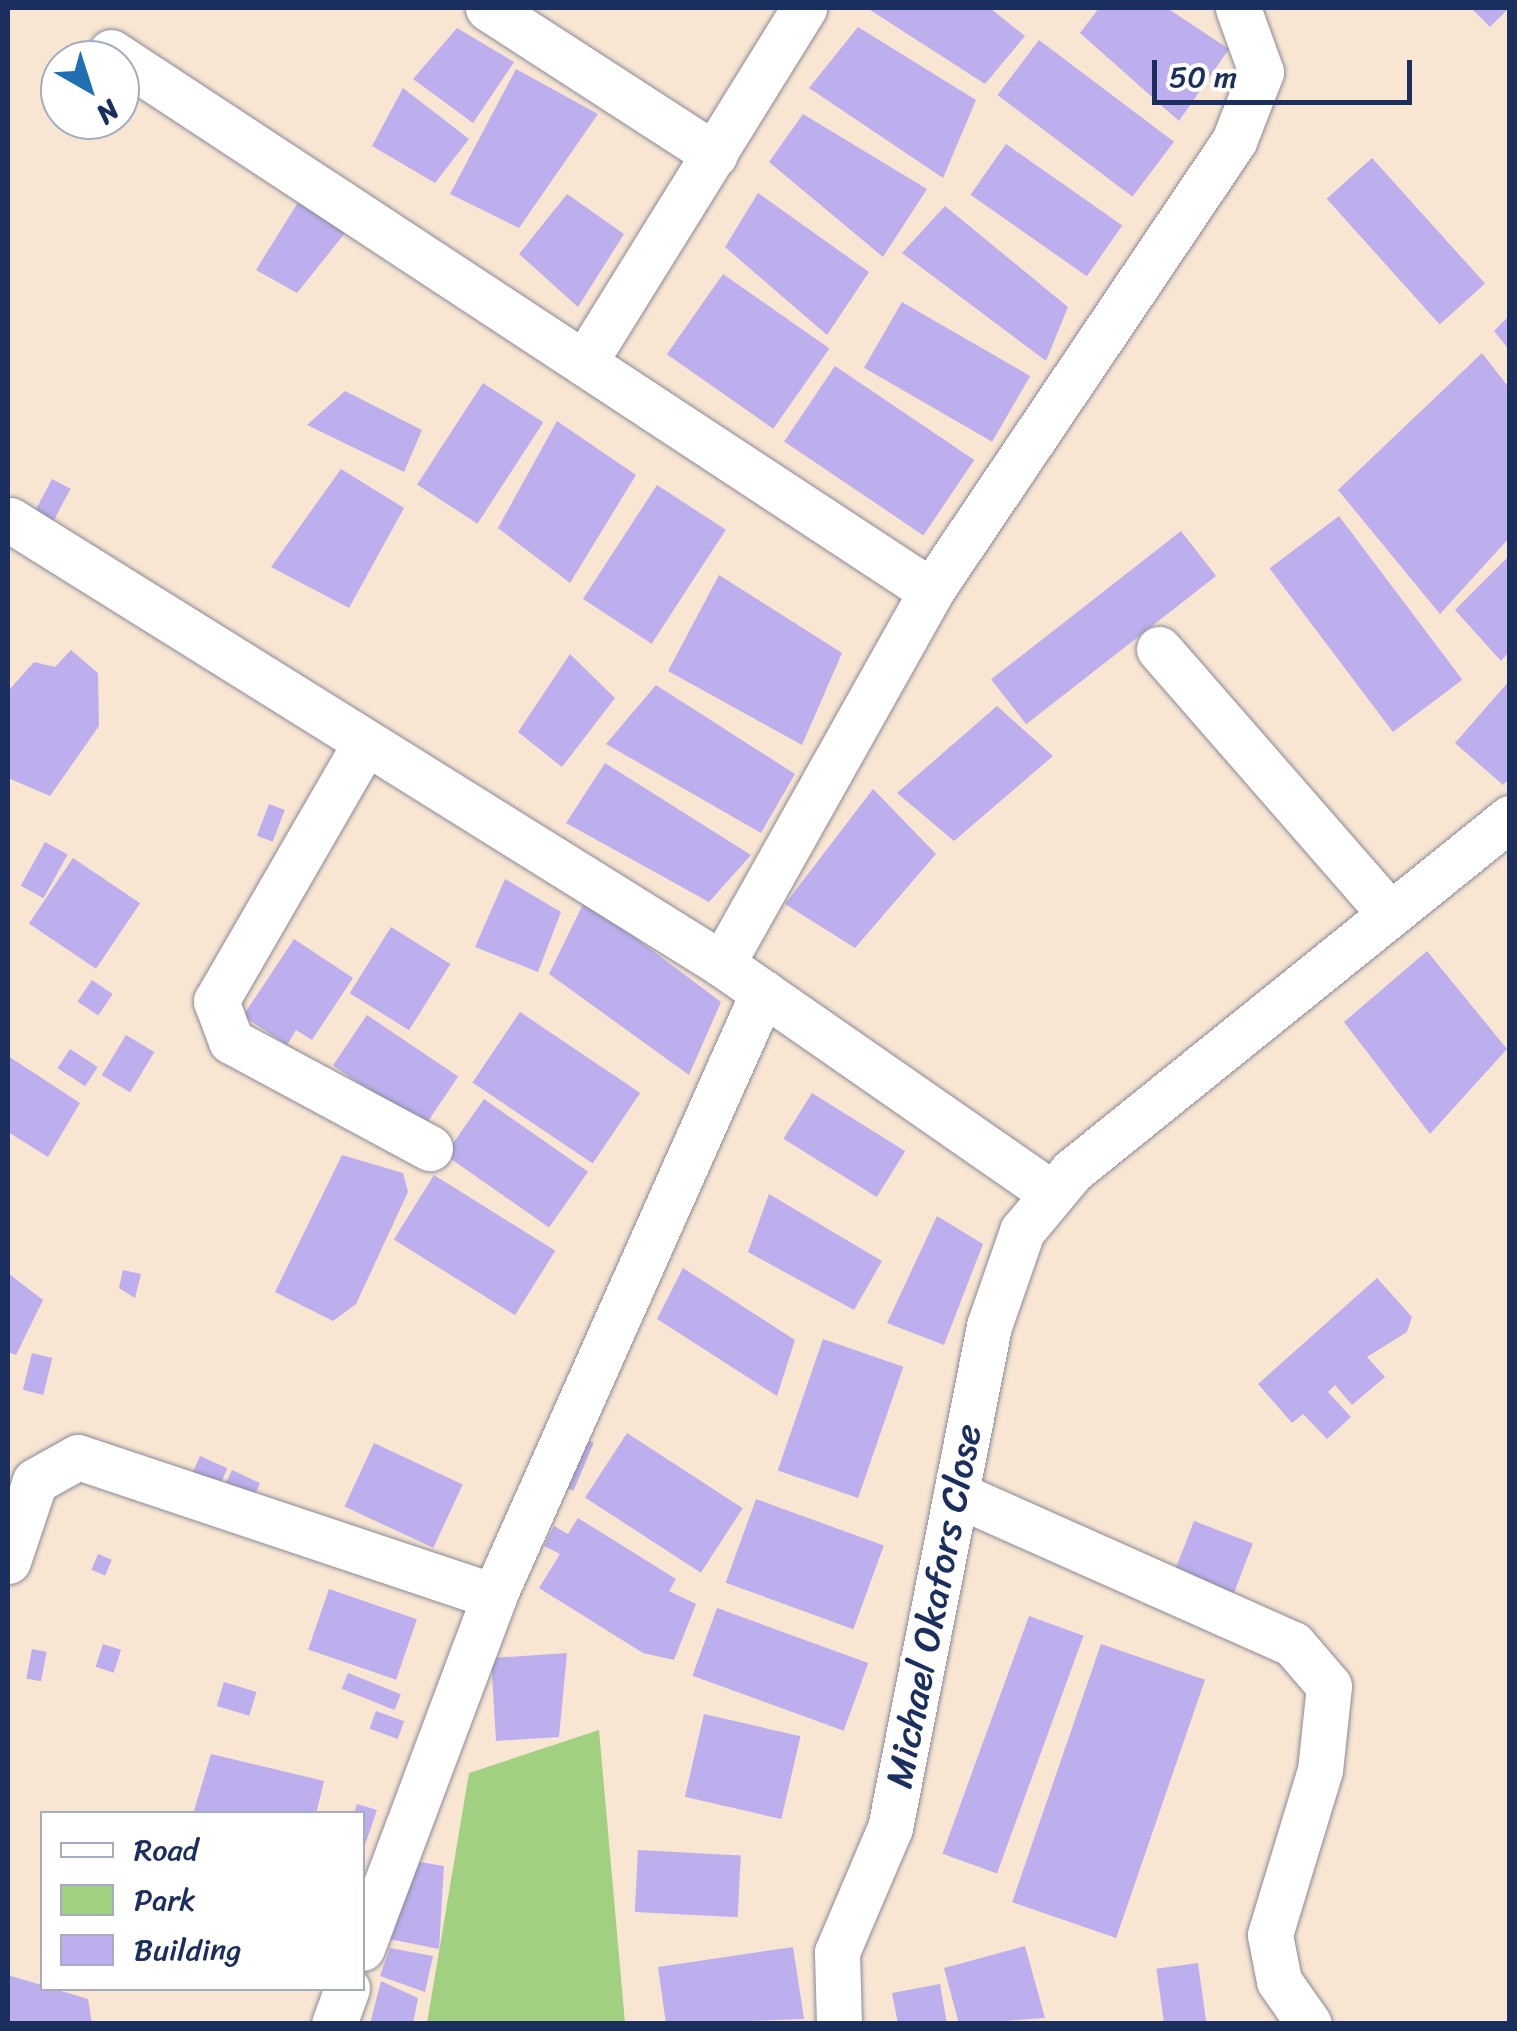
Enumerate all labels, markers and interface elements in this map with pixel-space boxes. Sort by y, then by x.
north arrow [40,40,140,140]
scale bar [1157,40,1417,102]
text: 50 m [1169,50,1237,104]
text: N [85,87,131,137]
street label: Michael Okafors Close [876,1419,992,1793]
legend [40,1811,365,1991]
text: Road [134,1823,198,1877]
text: Park [134,1873,196,1927]
text: Building [134,1923,241,1977]

